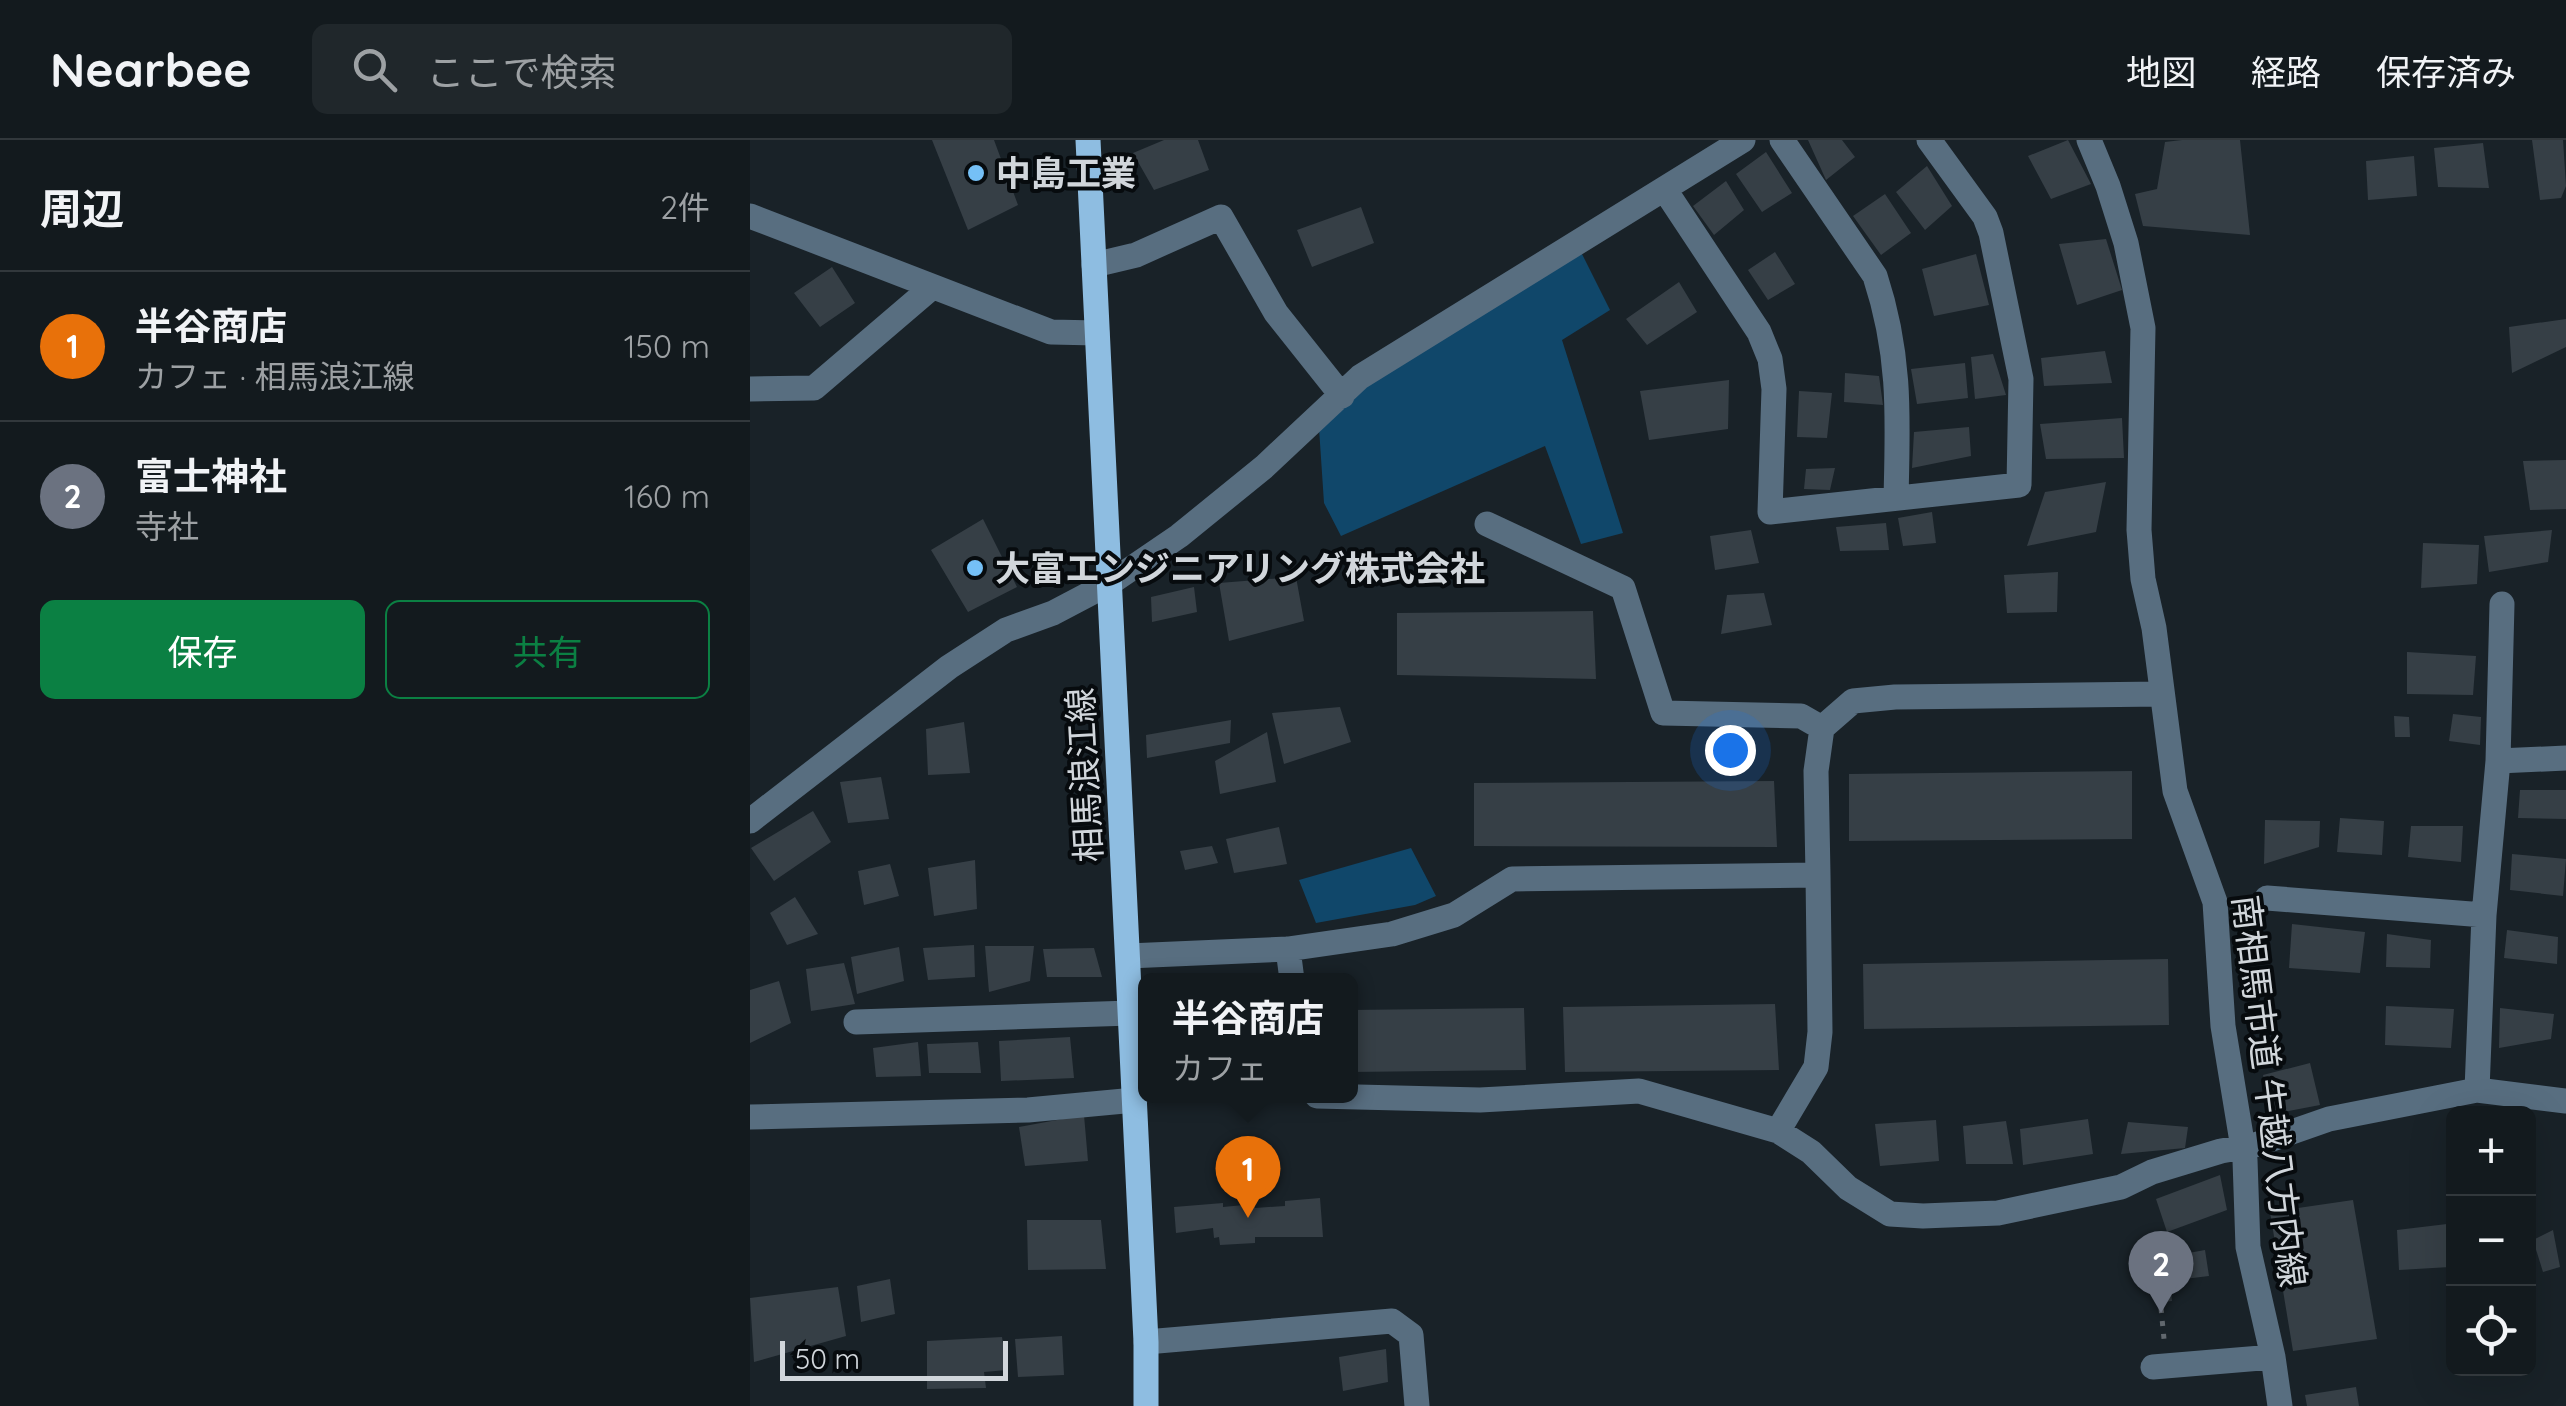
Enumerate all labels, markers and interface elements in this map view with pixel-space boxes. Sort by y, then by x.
search box [312,24,1012,114]
text: Nearbee [50,39,252,99]
icon: search [347,42,402,97]
text: ここで検索 [427,48,617,96]
text: 地図 [2126,50,2196,94]
text: 経路 [2251,50,2321,94]
text: 保存済み [2376,50,2516,94]
place label: 中島工業 [996,151,1136,195]
marker: 中島工業 [965,162,987,184]
text: 周辺 [40,182,124,235]
text: 2件 [660,187,710,227]
text: 半谷商店 [135,302,287,350]
text: 1 [66,326,79,366]
text: 150 m [624,326,710,366]
text: カフェ · 相馬浪江線 [135,356,415,396]
text: 富士神社 [135,452,287,500]
text: 2 [63,476,82,516]
text: 160 m [624,476,710,516]
text: 寺社 [135,506,199,546]
place label: 大富エンジニアリング株式会社 [995,546,1485,590]
marker: 大富エンジニアリング株式会社 [964,557,986,579]
button: 保存 [40,600,365,699]
button: 共有 [385,600,710,699]
street label: 相馬浪江線 [1057,686,1111,864]
your location [1705,725,1756,776]
street label: 南相馬市道 牛越八方内線 [2224,893,2316,1289]
popup [1138,973,1358,1103]
text: 半谷商店 [1172,994,1324,1042]
text: カフェ [1172,1048,1268,1088]
map controls [2446,1106,2536,1376]
button: + [2446,1106,2536,1196]
pin: 1 [1216,1136,1280,1218]
button: − [2446,1196,2536,1286]
pin: 2 [2128,1230,2194,1313]
button: locate [2446,1286,2536,1376]
scale bar [780,1336,1008,1380]
text: 50 m [795,1341,860,1376]

